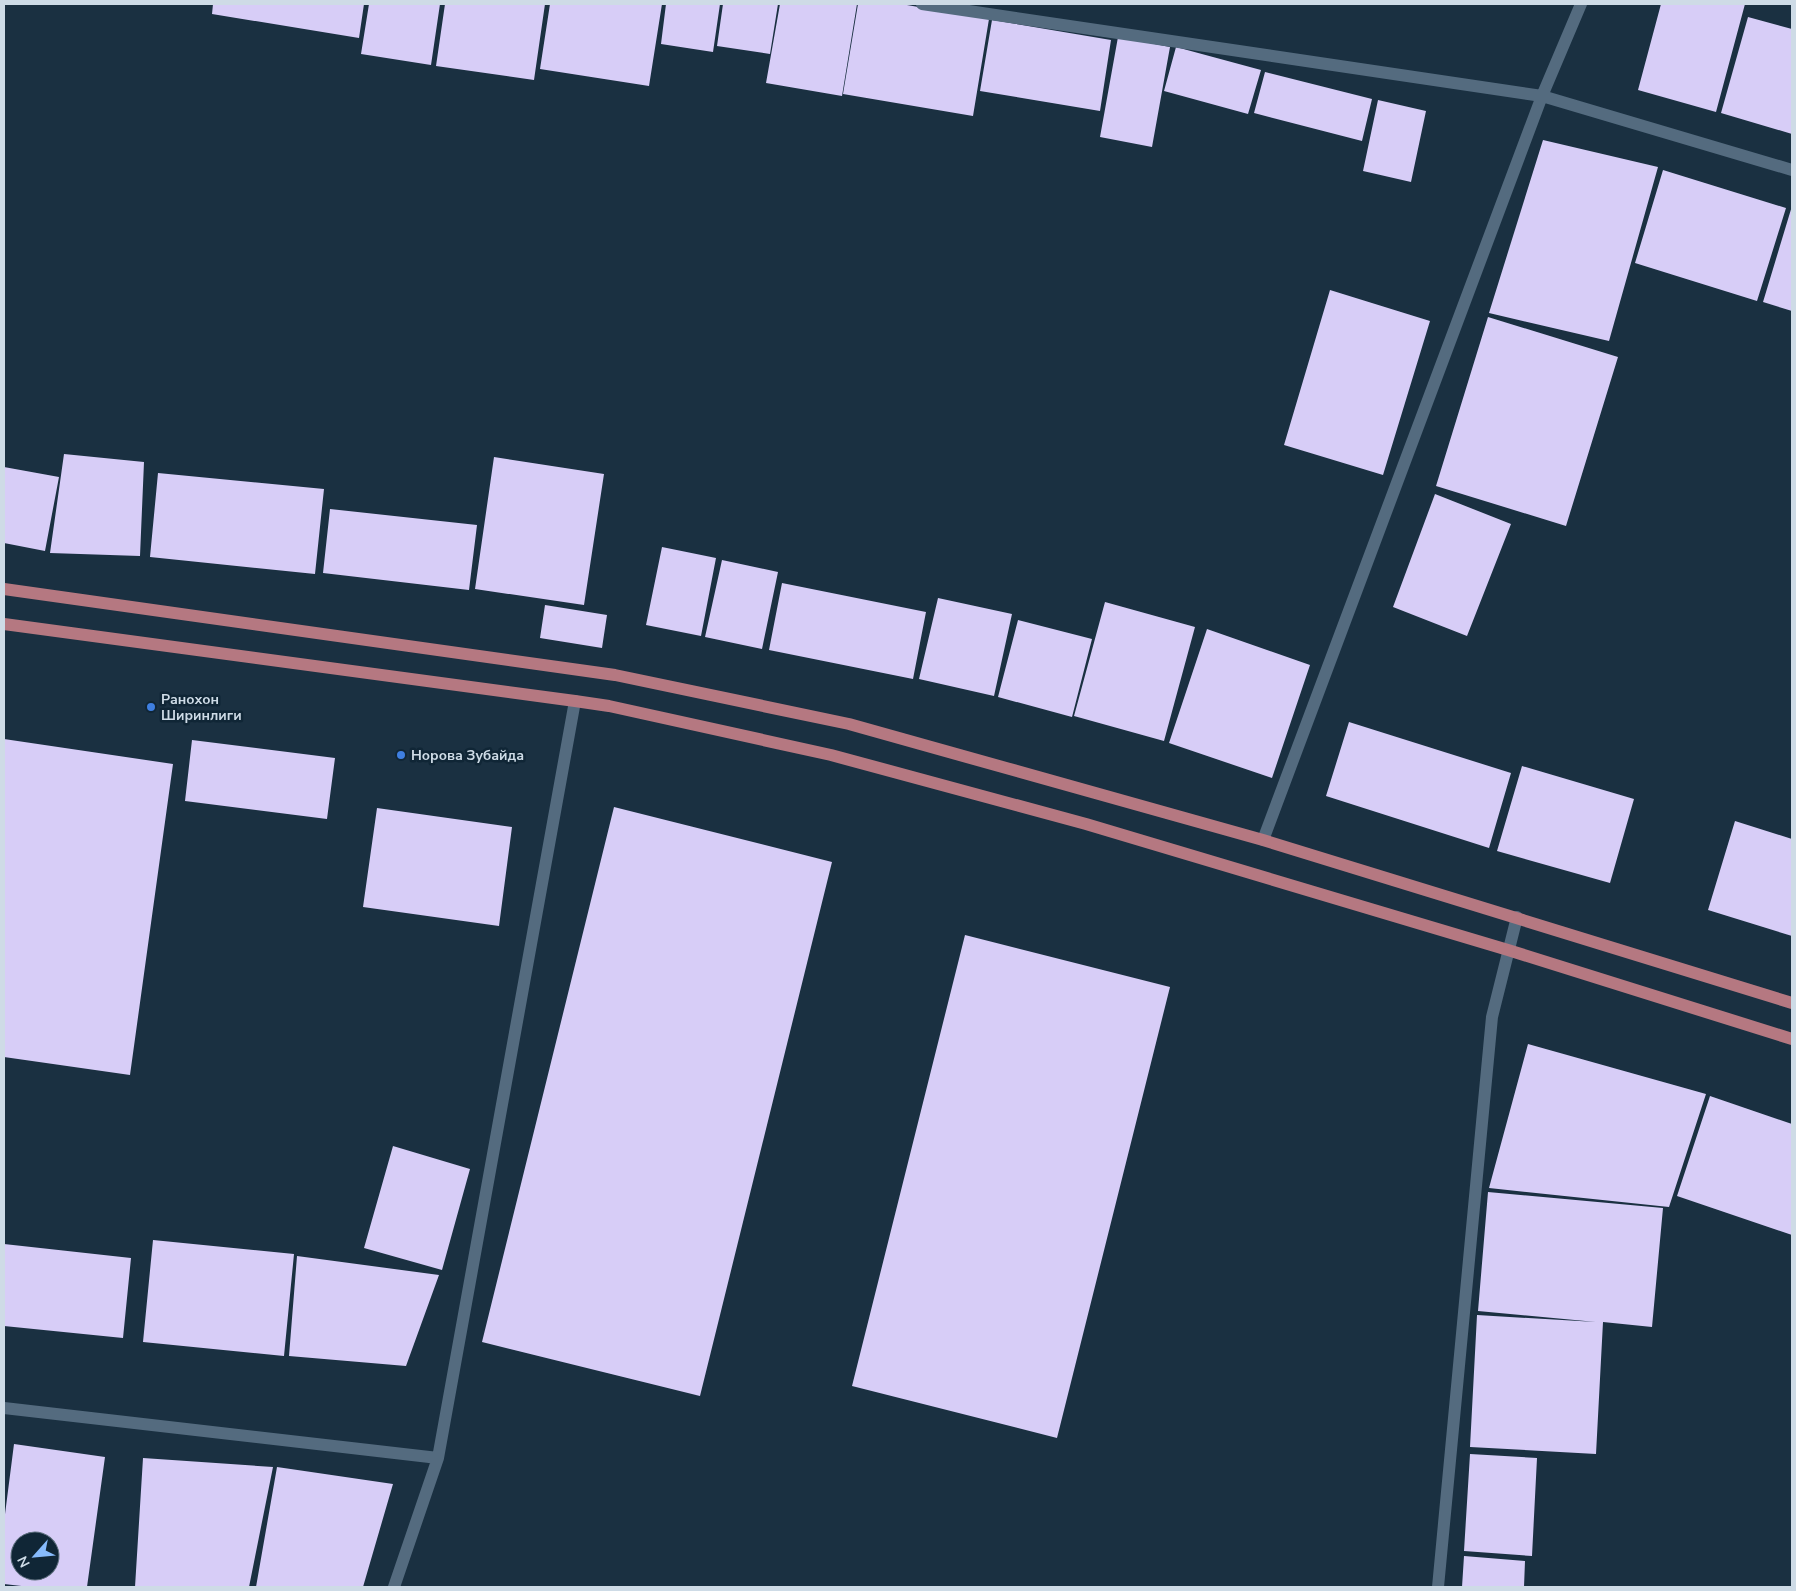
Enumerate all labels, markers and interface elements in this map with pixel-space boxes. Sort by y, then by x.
place label: Ранохон Ширинлиги [161,690,242,725]
marker: Ранохон Ширинлиги [145,701,157,713]
place label: Норова Зубайда [411,746,524,765]
marker: Норова Зубайда [395,749,407,761]
north arrow [10,1531,60,1581]
text: N [13,1553,35,1571]

